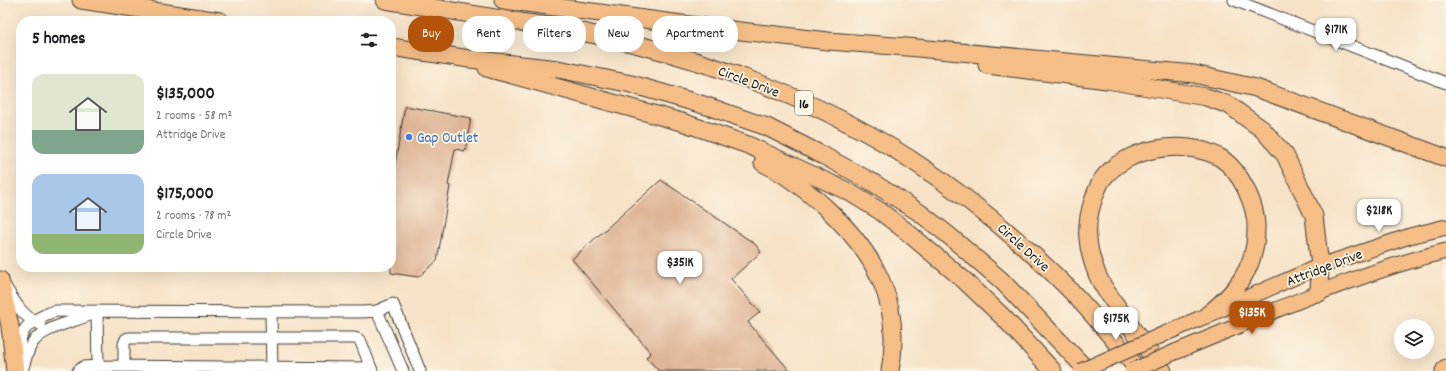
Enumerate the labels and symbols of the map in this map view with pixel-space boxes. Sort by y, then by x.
pin: $171K [1308,18,1364,52]
street label: Circle Drive [714,61,783,105]
road number: 16 [795,91,813,115]
place label: Gap Outlet [417,128,479,150]
marker: Gap Outlet [404,132,414,142]
pin: $218K [1351,199,1407,233]
street label: Circle Drive [991,219,1054,278]
street label: Attridge Drive [1283,244,1366,293]
pin: $351K [652,251,708,285]
pin: $135K [1224,301,1280,335]
pin: $175K [1088,307,1144,341]

